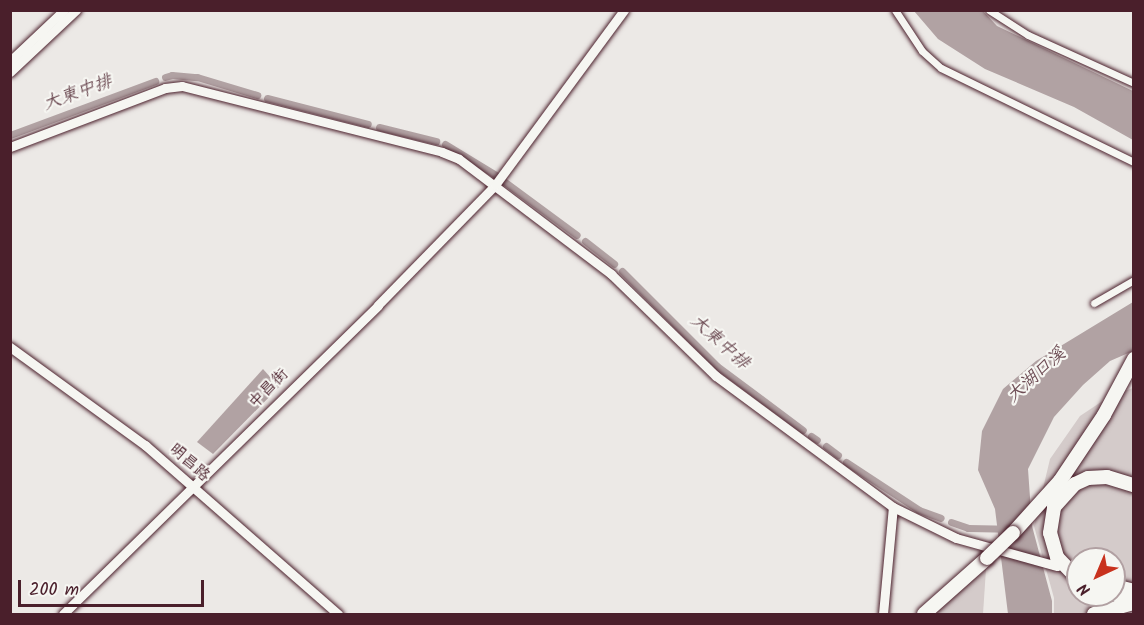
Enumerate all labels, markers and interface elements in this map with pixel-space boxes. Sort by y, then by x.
water label: 大東中排 [40,72,116,116]
water label: 大東中排 [685,311,753,375]
water label: 大湖口溪 [1003,344,1071,408]
street label: 中昌街 [245,365,293,413]
street label: 明昌路 [165,440,213,486]
north arrow [1066,547,1126,607]
scale bar [21,568,207,606]
text: 200 m [29,576,79,605]
text: N [1072,576,1097,601]

